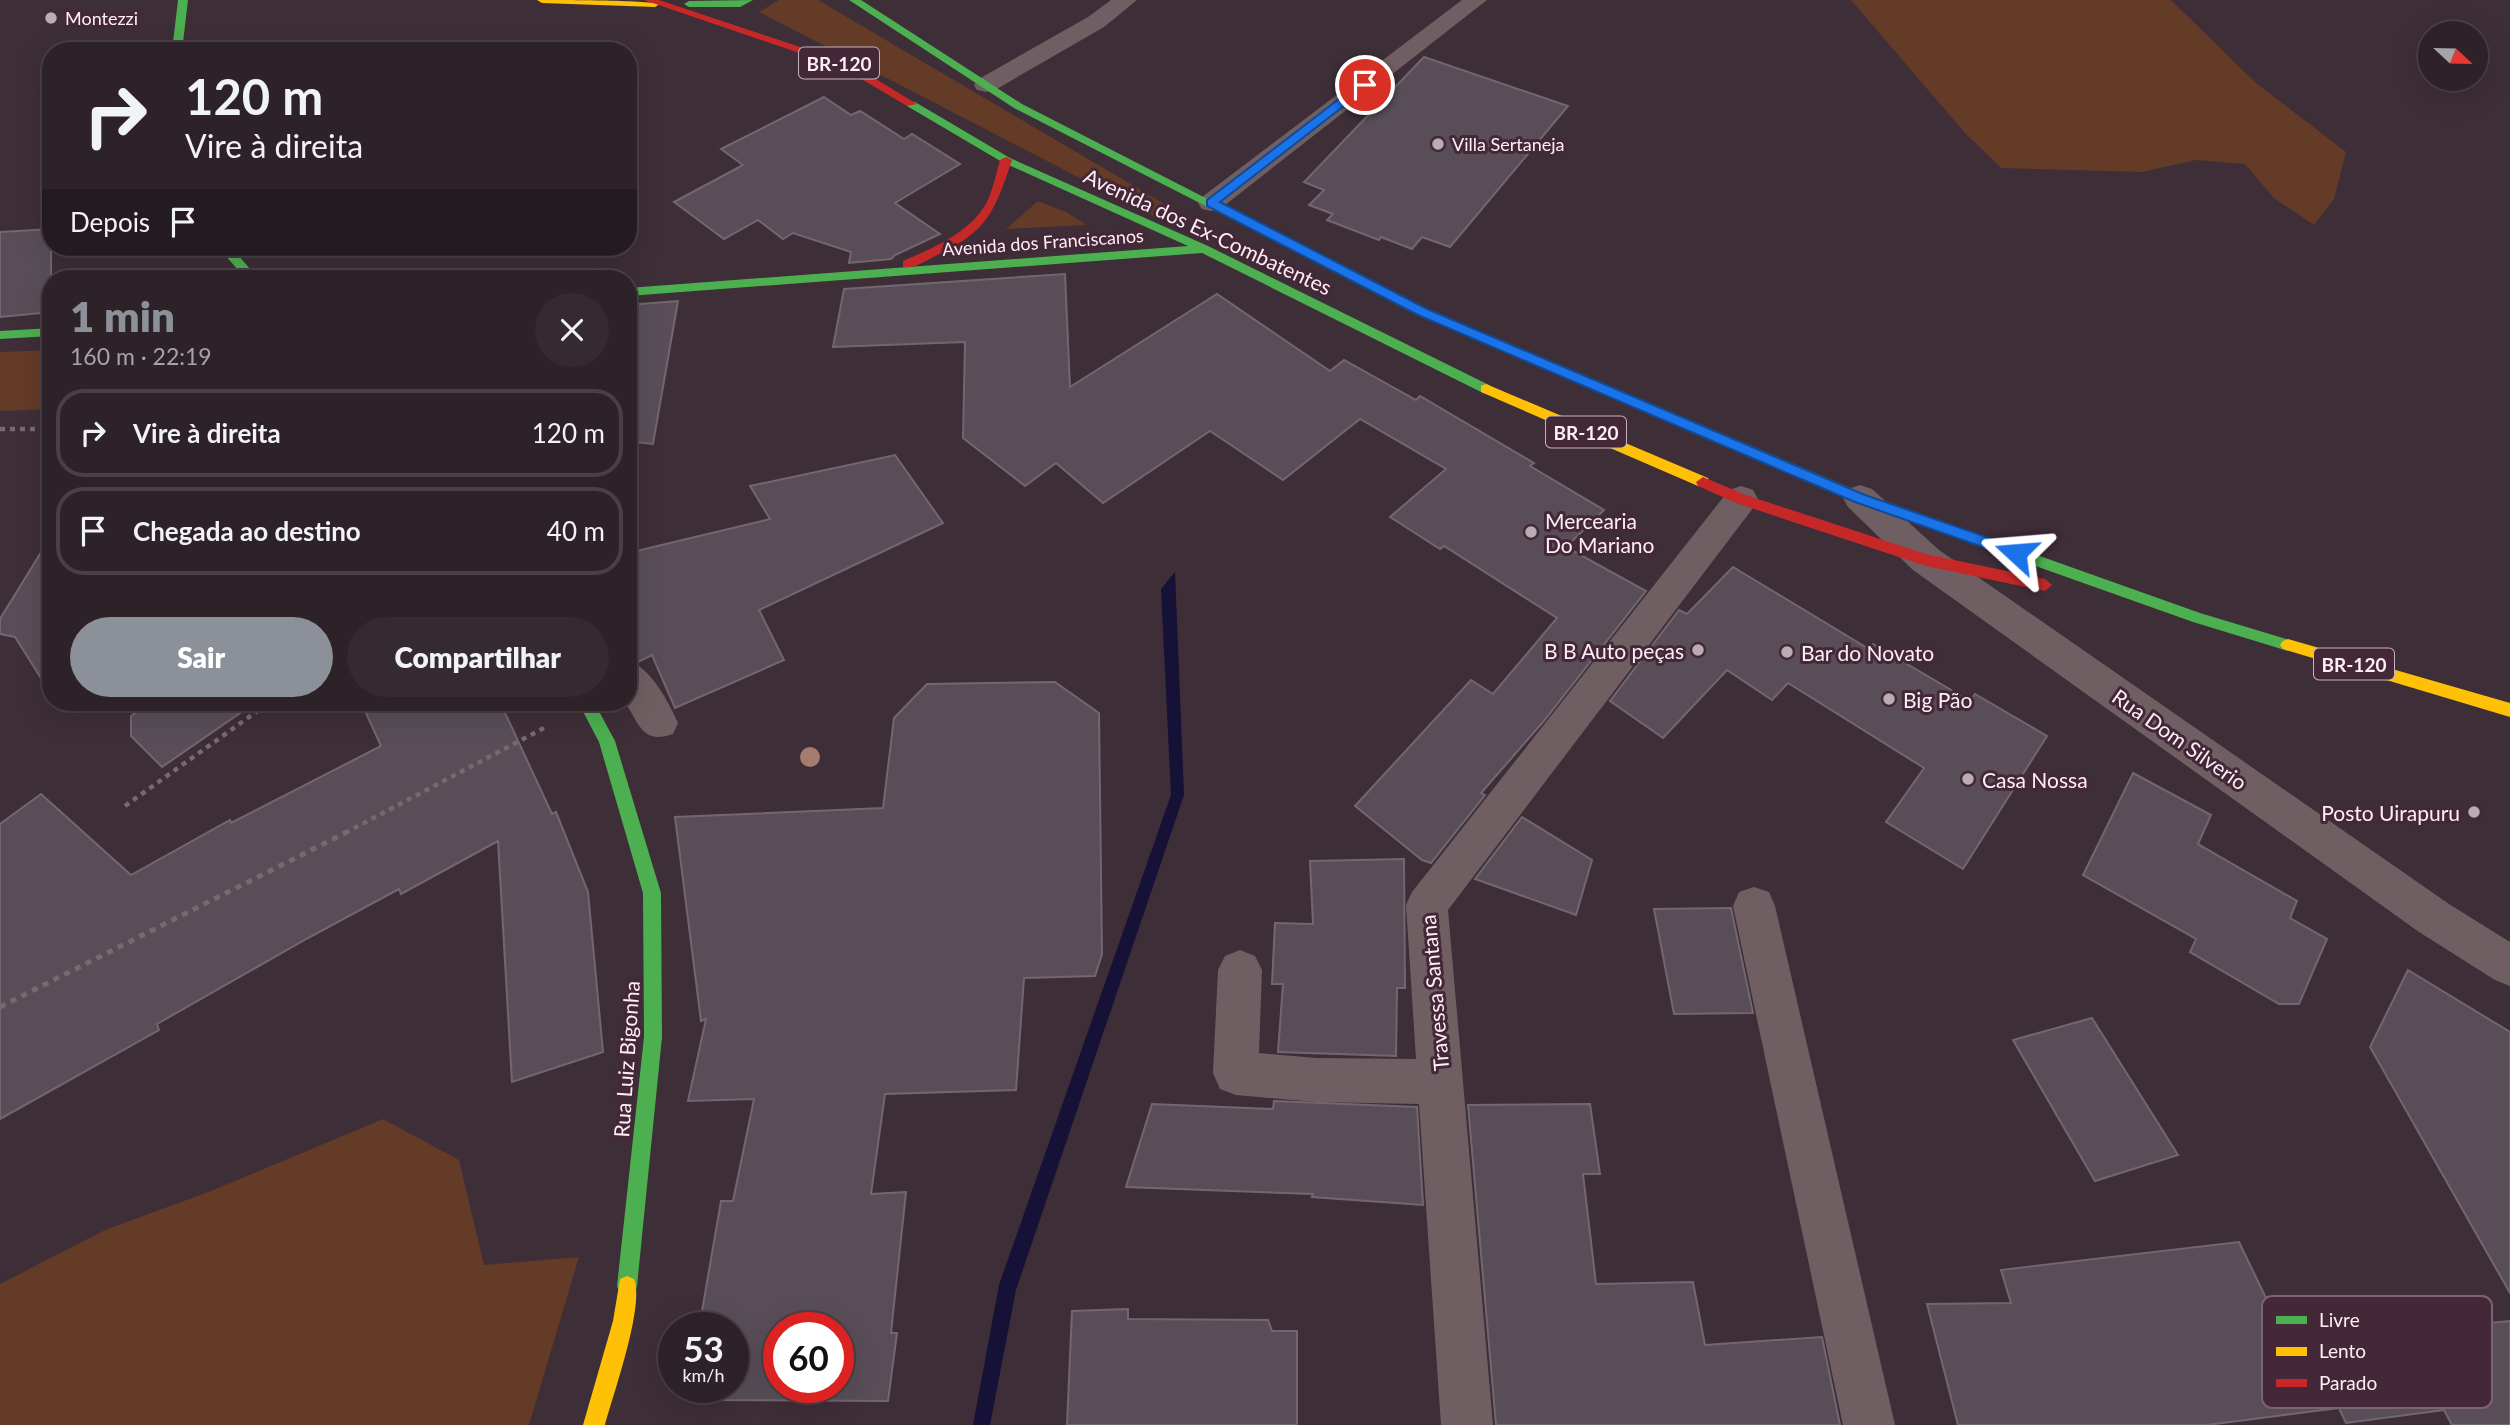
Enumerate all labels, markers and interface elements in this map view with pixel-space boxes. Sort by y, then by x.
place label: Montezzi [65,7,138,29]
marker: Montezzi [43,10,59,26]
north arrow [2418,21,2488,91]
map controls [2418,21,2488,91]
road number: BR-120 [799,48,879,78]
pin [1335,55,1395,115]
icon: arrive [1346,66,1384,104]
text: 120 m [185,67,323,125]
icon: right [70,70,161,161]
text: Vire à direita [185,126,363,165]
place label: Villa Sertaneja [1452,133,1565,155]
marker: Villa Sertaneja [1430,136,1446,152]
street label: Avenida dos Ex-Combatentes [1080,163,1336,299]
icon: arrive [164,203,202,241]
text: Depois [70,206,150,238]
street label: Avenida dos Franciscanos [942,224,1145,260]
text: 1 min [70,291,175,341]
button: close [535,293,609,367]
text: 160 m · 22:19 [70,342,212,370]
icon: right [74,414,112,452]
road number: BR-120 [1546,416,1626,448]
text: Vire à direita [133,417,281,449]
text: 120 m [532,417,605,449]
place label: Mercearia Do Mariano [1545,508,1655,557]
icon: arrive [74,512,112,550]
text: Chegada ao destino [133,515,361,547]
text: 40 m [547,515,605,547]
position arrow [1979,516,2053,590]
marker: Mercearia Do Mariano [1523,524,1539,540]
button: Sair [70,617,333,697]
button: Compartilhar [347,617,609,697]
place label: B B Auto peças [1544,638,1684,663]
place label: Bar do Novato [1801,640,1934,665]
marker: B B Auto peças [1690,642,1706,658]
marker: Bar do Novato [1779,644,1795,660]
road number: BR-120 [2314,649,2394,680]
street label: Rua Dom Silverio [2108,683,2252,795]
place label: Big Pão [1903,687,1972,712]
marker: Big Pão [1881,691,1897,707]
place label: Casa Nossa [1982,767,2088,792]
marker: Casa Nossa [1960,771,1976,787]
place label: Posto Uirapuru [2321,800,2460,825]
marker: Posto Uirapuru [2466,804,2482,820]
street label: Travessa Santana [1415,914,1453,1072]
street label: Rua Luiz Bigonha [608,980,644,1138]
legend [2262,1296,2492,1408]
text: Livre [2319,1308,2360,1331]
speed limit sign: 60 [763,1312,854,1403]
text: 53 [683,1327,724,1369]
text: Lento [2319,1339,2366,1362]
text: km/h [682,1364,725,1386]
text: Parado [2319,1371,2377,1394]

